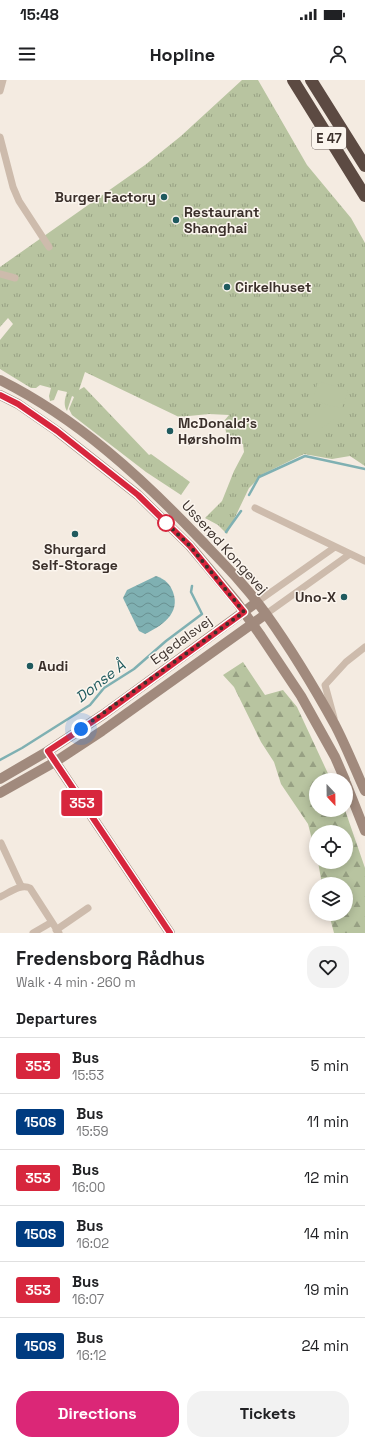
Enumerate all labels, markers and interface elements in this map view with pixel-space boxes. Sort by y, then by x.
text: 15:48 [20,5,59,24]
icon: menu [16,43,38,65]
text: Hopline [150,43,215,66]
icon: person [327,43,349,65]
road number: E 47 [312,127,346,149]
place label: Burger Factory [55,188,156,206]
marker: Burger Factory [159,192,169,202]
place label: Restaurant Shanghai [184,203,259,237]
marker: Restaurant Shanghai [171,215,181,225]
place label: Cirkelhuset [235,278,311,296]
marker: Cirkelhuset [222,282,232,292]
place label: McDonald's Hørsholm [178,414,257,448]
marker: McDonald's Hørsholm [165,426,175,436]
street label: Usserød Kongevej [178,496,272,598]
unlabelled marker [157,514,175,532]
marker: Shurgard Self-Storage [70,529,80,539]
place label: Shurgard Self-Storage [32,540,118,574]
place label: Uno-X [295,588,336,606]
marker: Uno-X [339,592,349,602]
street label: Egedalsvej [147,612,215,668]
water label: Donse Å [71,655,129,706]
place label: Audi [38,657,68,675]
marker: Audi [25,661,35,671]
your location [71,719,91,739]
north arrow [309,773,353,817]
map controls [309,773,353,921]
line badge: 353 [59,790,105,816]
text: 353 [69,794,95,812]
button: locate [309,825,353,869]
button: layers [309,877,353,921]
text: Fredensborg Rådhus [16,946,205,971]
button: heart [307,946,349,988]
text: Walk · 4 min · 260 m [16,974,136,991]
text: Departures [16,1009,97,1028]
text: Bus [72,1048,99,1067]
text: 5 min [310,1056,349,1075]
text: 353 [25,1057,51,1075]
text: 15:53 [72,1067,104,1084]
text: Bus [76,1104,103,1123]
text: 11 min [307,1112,349,1131]
text: 150S [24,1113,56,1131]
text: 15:59 [76,1123,109,1140]
text: Bus [72,1160,99,1179]
text: 12 min [304,1168,349,1187]
text: 353 [25,1169,51,1187]
text: 16:00 [72,1179,105,1196]
text: Bus [76,1216,103,1235]
text: 14 min [304,1224,349,1243]
text: 150S [24,1225,56,1243]
text: 16:02 [76,1235,109,1252]
text: Bus [72,1272,99,1291]
text: 19 min [304,1280,349,1299]
text: 353 [25,1281,51,1299]
text: 16:07 [72,1291,104,1308]
text: Bus [76,1328,103,1347]
text: 24 min [301,1336,349,1355]
text: 150S [24,1337,56,1355]
text: 16:12 [76,1347,106,1364]
button: Directions [16,1391,179,1437]
button: Tickets [187,1391,349,1437]

